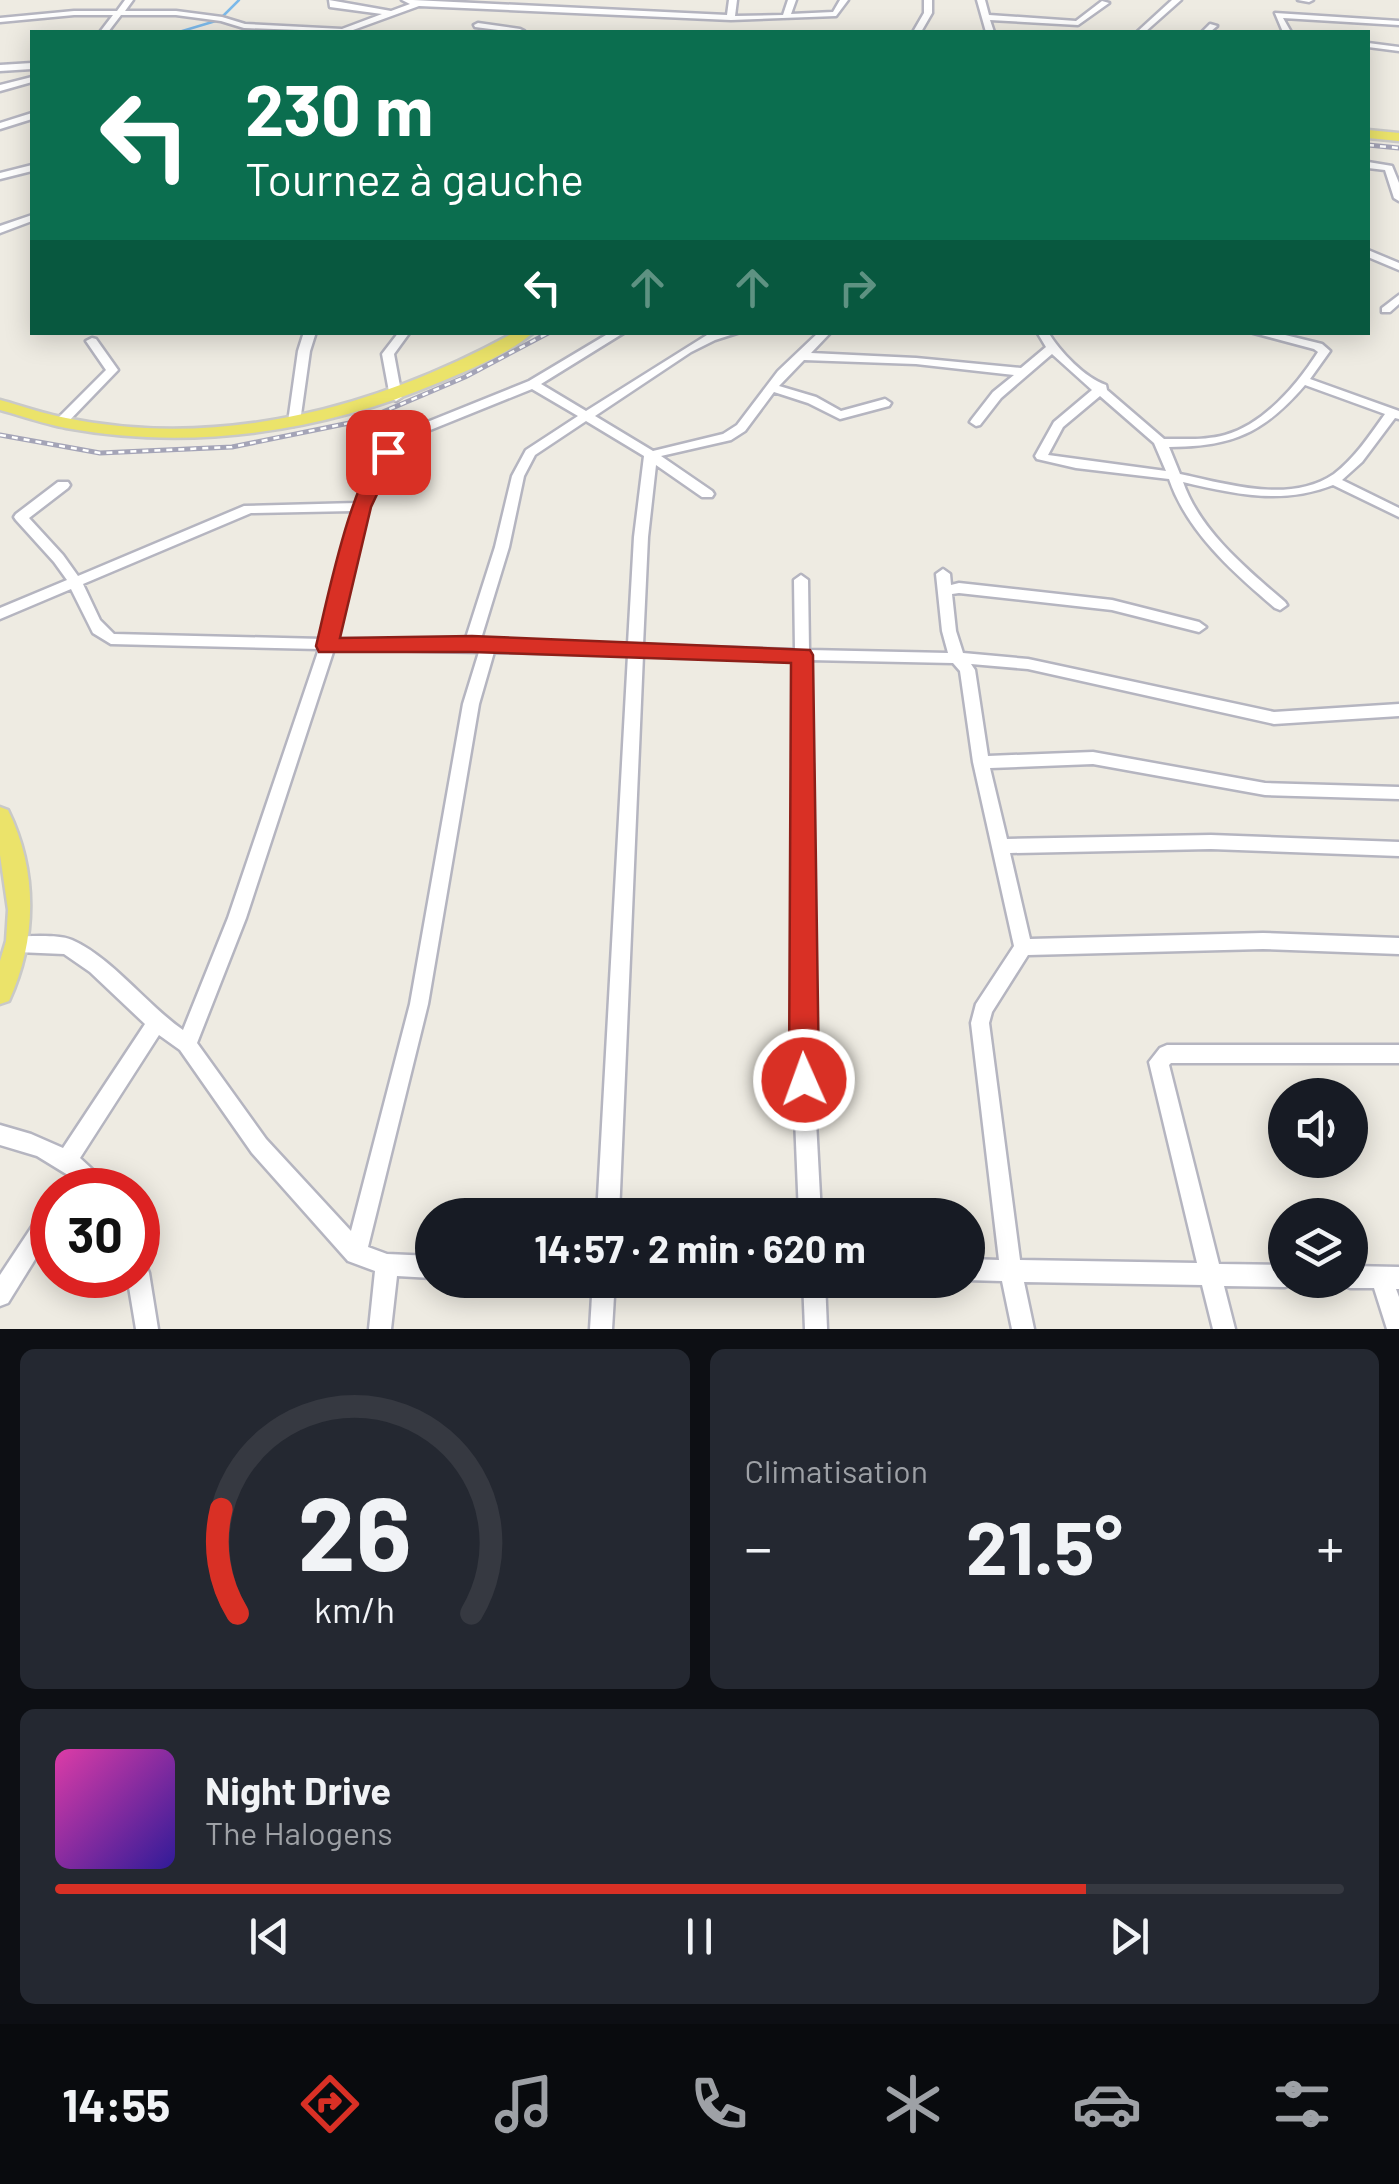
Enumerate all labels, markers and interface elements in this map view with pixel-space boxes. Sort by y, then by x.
text: 230 m [245,66,433,150]
icon: left [80,70,210,200]
text: Tournez à gauche [245,151,584,205]
icon: left [515,260,570,315]
icon: ahead [620,260,675,315]
icon: ahead [725,260,780,315]
icon: right [830,260,885,315]
pin [346,410,431,495]
icon: arrive [361,425,416,480]
position arrow [752,1028,856,1132]
map controls [1268,1078,1368,1298]
button: sound [1268,1078,1368,1178]
speed limit sign: 30 [30,1168,160,1298]
button: layers [1268,1198,1368,1298]
text: 14:57 · 2 min · 620 m [534,1225,866,1271]
text: Climatisation [745,1451,928,1489]
text: 26 [298,1467,412,1592]
text: 21.5° [966,1500,1123,1590]
text: − [745,1513,772,1579]
text: + [1316,1513,1344,1579]
text: km/h [314,1587,395,1630]
text: Night Drive [205,1767,391,1813]
text: The Halogens [205,1813,393,1851]
icon: previous [242,1909,297,1964]
icon: pause [672,1909,727,1964]
icon: next [1102,1909,1157,1964]
icon: directions [295,2069,365,2139]
icon: music [489,2069,559,2139]
icon: phone [684,2069,754,2139]
icon: climate [878,2069,948,2139]
icon: car [1072,2069,1142,2139]
icon: filters [1267,2069,1337,2139]
text: 14:55 [62,2077,170,2131]

